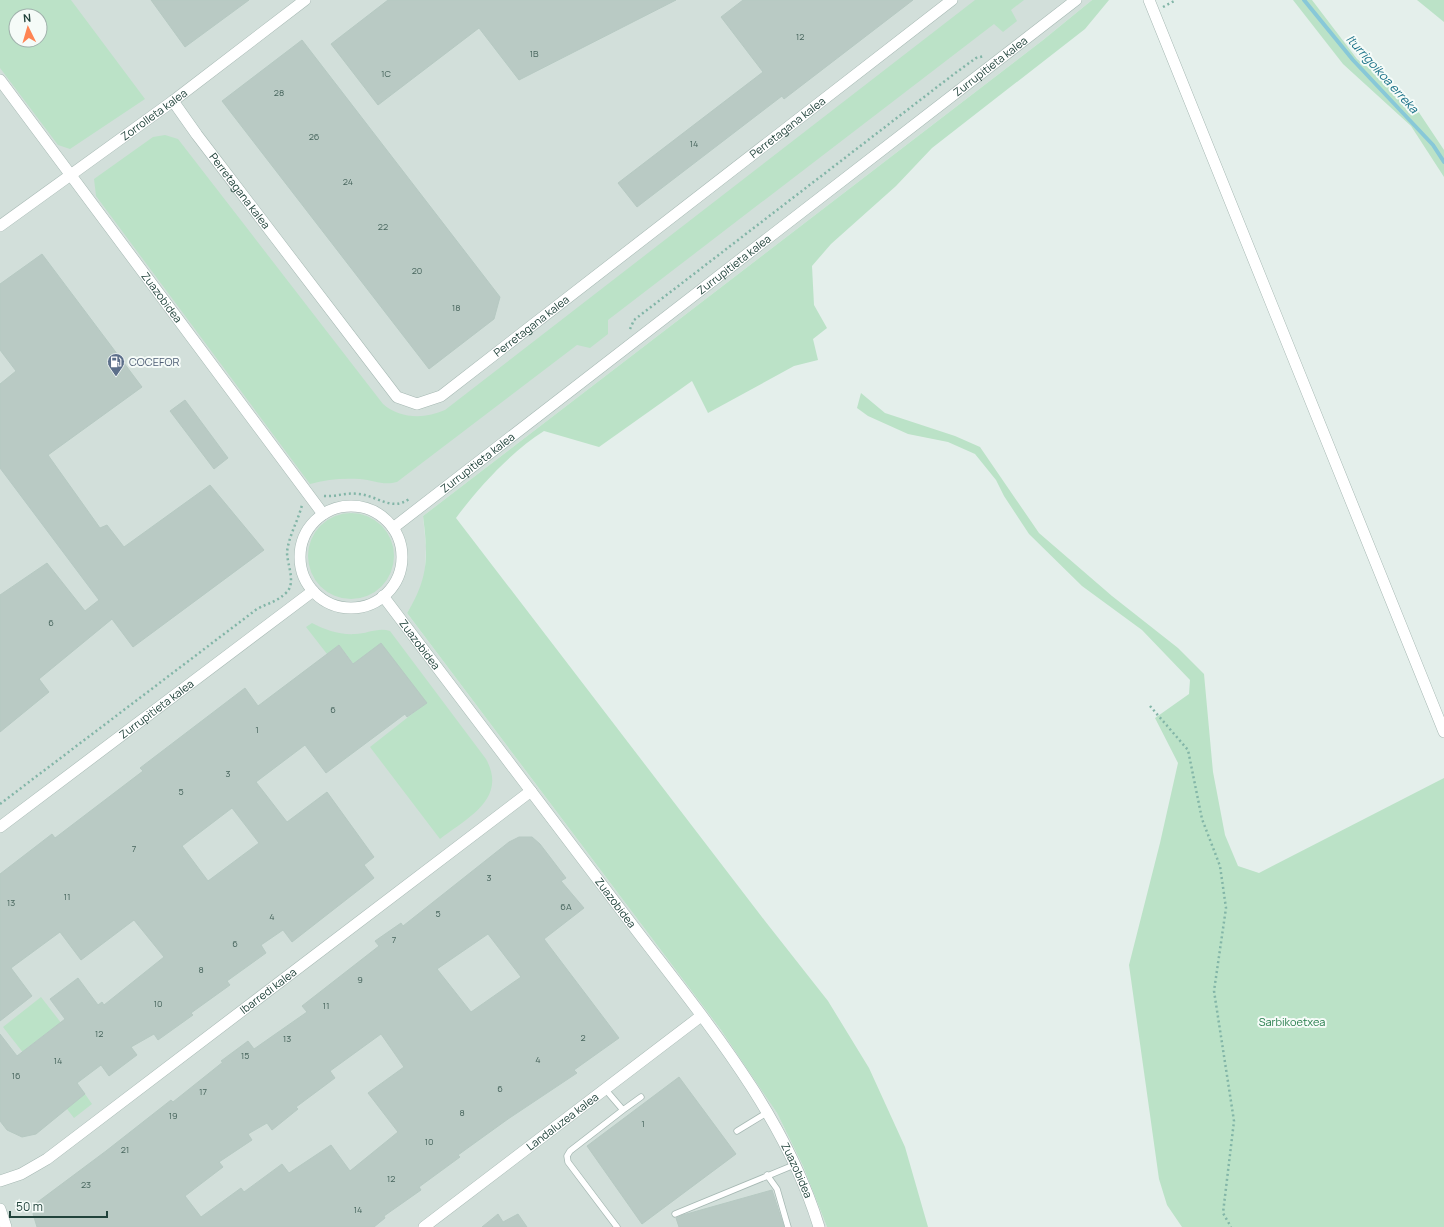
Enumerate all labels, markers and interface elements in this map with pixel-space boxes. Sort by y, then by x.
north arrow [8,8,48,48]
text: N [22,10,32,25]
house number: 12 [796,30,804,43]
water label: Iturrigoikoa erreka [1342,31,1423,118]
street label: Zurrupitieta kalea [950,32,1030,99]
house number: 1B [529,47,539,60]
house number: 1C [381,67,392,80]
street label: Zorrolleta kalea [117,85,190,143]
house number: 28 [274,86,284,99]
street label: Perretagana kalea [746,93,828,161]
house number: 26 [309,130,320,143]
house number: 14 [690,137,698,150]
street label: Perretagana kalea [206,150,274,232]
house number: 24 [343,175,353,188]
house number: 22 [378,220,388,233]
street label: Zurrupitieta kalea [694,231,774,297]
house number: 20 [412,264,422,277]
street label: Zuazobidea [138,269,186,325]
street label: Perretagana kalea [490,292,572,360]
house number: 18 [452,301,460,314]
fuel station icon: COCEFOR [106,352,126,377]
place label: COCEFOR [129,354,179,369]
street label: Zurrupitieta kalea [437,429,517,496]
house number: 6 [48,616,54,629]
street label: Zuazobidea [396,616,444,673]
street label: Zurrupitieta kalea [116,676,197,742]
house number: 6 [330,703,336,716]
house number: 1 [255,723,259,736]
house number: 3 [226,767,231,780]
house number: 5 [178,785,184,798]
house number: 7 [132,842,137,855]
house number: 3 [487,871,492,884]
street label: Zuazobidea [592,874,640,931]
house number: 11 [63,890,71,903]
house number: 13 [7,896,15,909]
house number: 6A [560,900,572,913]
house number: 5 [435,907,441,920]
house number: 4 [269,910,275,923]
house number: 7 [392,933,397,946]
house number: 6 [232,937,238,950]
house number: 8 [198,963,204,976]
street label: Ibarredi kalea [236,964,299,1017]
house number: 9 [357,973,363,986]
house number: 10 [154,997,163,1010]
house number: 11 [322,999,330,1012]
park label: Sarbikoetxea [1259,1014,1325,1029]
house number: 12 [95,1027,103,1040]
house number: 2 [580,1031,586,1044]
house number: 13 [283,1032,291,1045]
house number: 15 [241,1049,249,1062]
house number: 4 [535,1053,541,1066]
house number: 14 [54,1054,62,1067]
house number: 16 [11,1069,21,1082]
house number: 6 [497,1082,503,1095]
house number: 17 [199,1085,207,1098]
street label: Landaluzea kalea [523,1089,601,1153]
house number: 8 [459,1106,465,1119]
house number: 19 [168,1109,178,1122]
house number: 1 [641,1117,645,1130]
house number: 10 [425,1135,434,1148]
street label: Zuazobidea [778,1140,816,1200]
house number: 21 [121,1143,129,1156]
house number: 12 [387,1172,395,1185]
house number: 23 [81,1178,91,1191]
scale bar [10,1193,107,1219]
text: 50 m [16,1198,43,1215]
house number: 14 [354,1203,362,1216]

